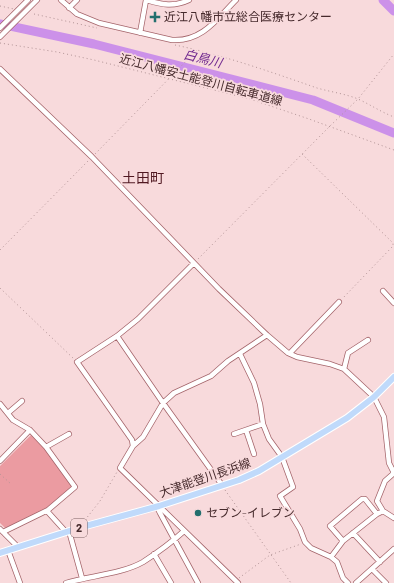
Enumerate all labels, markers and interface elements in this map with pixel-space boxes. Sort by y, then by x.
place label: 近江八幡市立総合医療センター [164,9,332,23]
marker: 近江八幡市立総合医療センター [149,11,161,23]
water label: 白鳥川 [182,46,226,71]
street label: 近江八幡安土能登川自転車道線 [118,51,284,108]
district label: 土田町 [122,169,164,186]
street label: 大津能登川長浜線 [157,455,252,499]
place label: セブン-イレブン [206,505,295,519]
marker: セブン-イレブン [193,508,203,518]
road number: 2 [71,519,87,537]

